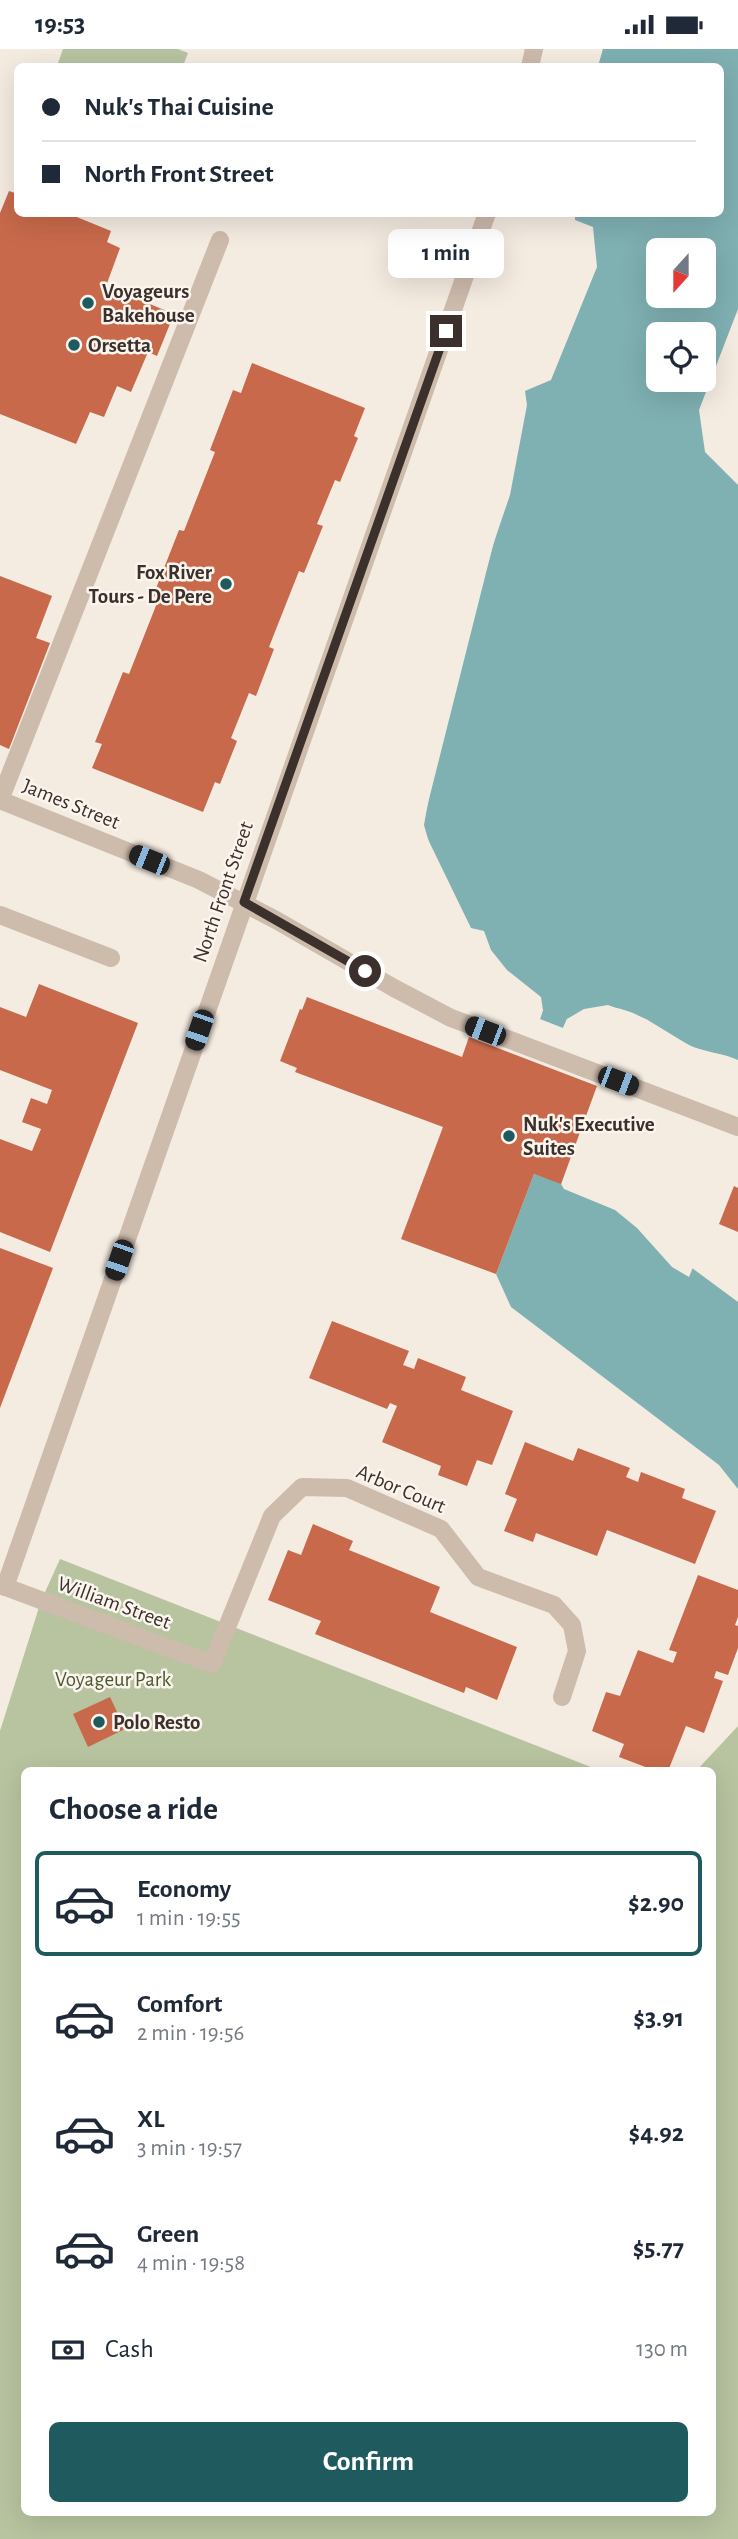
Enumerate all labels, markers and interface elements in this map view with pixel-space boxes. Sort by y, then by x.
text: 19:53 [35,11,85,37]
text: Nuk's Thai Cuisine [84,94,274,120]
text: North Front Street [84,161,274,187]
callout: 1 min [388,229,504,279]
north arrow [646,238,716,308]
map controls [646,238,716,392]
text: 1 min [422,242,470,265]
place label: Voyageurs Bakehouse [102,281,195,326]
marker: Voyageurs Bakehouse [80,295,96,311]
route end [430,315,462,347]
button: locate [646,322,716,392]
place label: Orsetta [88,335,151,356]
marker: Orsetta [66,337,82,353]
place label: Fox River Tours - De Pere [89,562,213,607]
marker: Fox River Tours - De Pere [218,576,234,592]
street label: James Street [19,775,123,833]
street label: North Front Street [189,819,257,965]
car [126,842,173,878]
route start [349,955,381,987]
car [183,1007,216,1053]
car [462,1014,509,1048]
car [595,1064,642,1098]
place label: Nuk's Executive Suites [523,1114,655,1159]
marker: Nuk's Executive Suites [501,1128,517,1144]
car [103,1237,136,1283]
street label: Arbor Court [353,1461,449,1517]
street label: William Street [55,1573,174,1633]
park label: Voyageur Park [55,1669,172,1690]
place label: Polo Resto [113,1712,200,1733]
marker: Polo Resto [91,1714,107,1730]
text: Choose a ride [49,1793,218,1825]
icon: car [53,1872,116,1935]
text: Economy [137,1876,231,1902]
text: $2.90 [628,1890,684,1916]
text: 1 min · 19:55 [137,1907,241,1930]
icon: car [53,1987,116,2050]
text: Comfort [137,1991,222,2017]
text: $3.91 [633,2005,684,2031]
text: 2 min · 19:56 [137,2022,244,2045]
icon: car [53,2102,116,2165]
text: XL [137,2106,164,2132]
text: $4.92 [628,2120,684,2146]
text: 3 min · 19:57 [137,2137,242,2160]
icon: car [53,2217,116,2280]
text: Green [137,2221,199,2247]
text: $5.77 [633,2235,684,2261]
text: 4 min · 19:58 [137,2252,245,2275]
icon: cash [49,2331,87,2369]
text: Cash [105,2336,154,2362]
text: 130 m [636,2338,688,2361]
button: Confirm [49,2422,688,2502]

